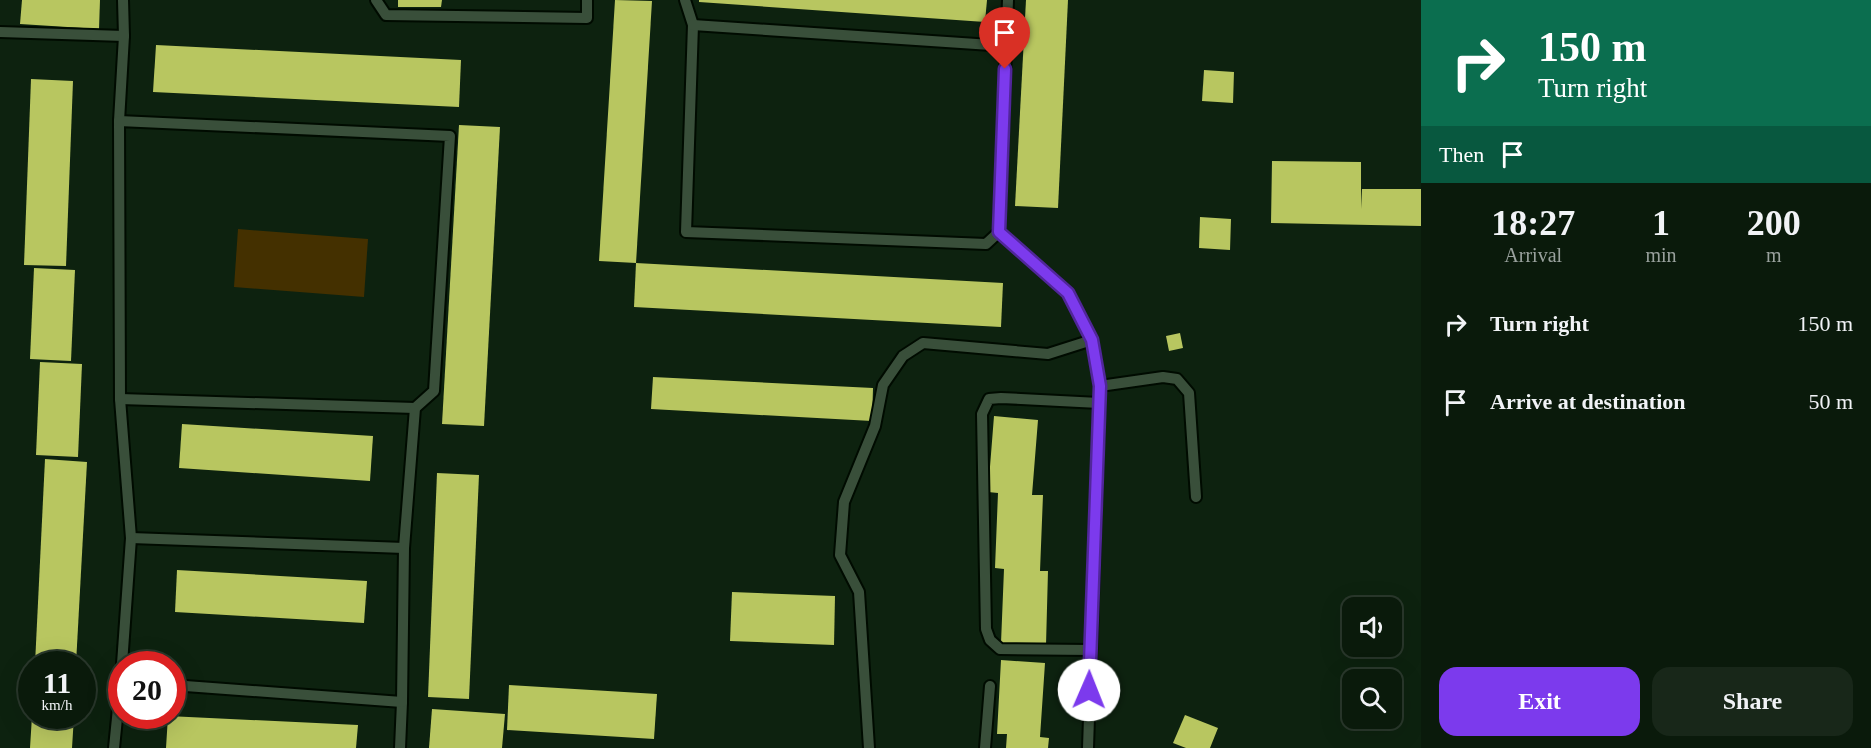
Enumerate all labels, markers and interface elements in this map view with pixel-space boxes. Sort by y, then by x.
pin [979,7,1030,69]
icon: arrive [988,16,1021,49]
icon: right [1439,24,1517,102]
text: 150 m [1538,24,1647,70]
text: Turn right [1538,73,1647,103]
icon: arrive [1496,138,1529,171]
text: Then [1439,142,1484,167]
text: 18:27 [1491,203,1575,243]
text: 1 [1652,203,1670,243]
text: 200 [1747,203,1801,243]
text: Arrival [1504,244,1562,266]
text: min [1645,244,1677,266]
text: m [1766,244,1782,266]
icon: right [1439,308,1472,341]
text: Turn right [1490,311,1589,336]
text: 150 m [1797,311,1853,336]
icon: arrive [1439,386,1472,419]
text: Arrive at destination [1490,389,1686,414]
text: 50 m [1808,389,1853,414]
map controls [1342,597,1402,729]
button: sound [1342,597,1402,657]
speed limit sign: 20 [108,651,186,729]
position arrow [1057,658,1121,722]
text: 11 [43,666,71,699]
button: Exit [1439,667,1640,736]
button: Share [1652,667,1853,736]
button: search [1342,669,1402,729]
text: km/h [42,697,72,713]

